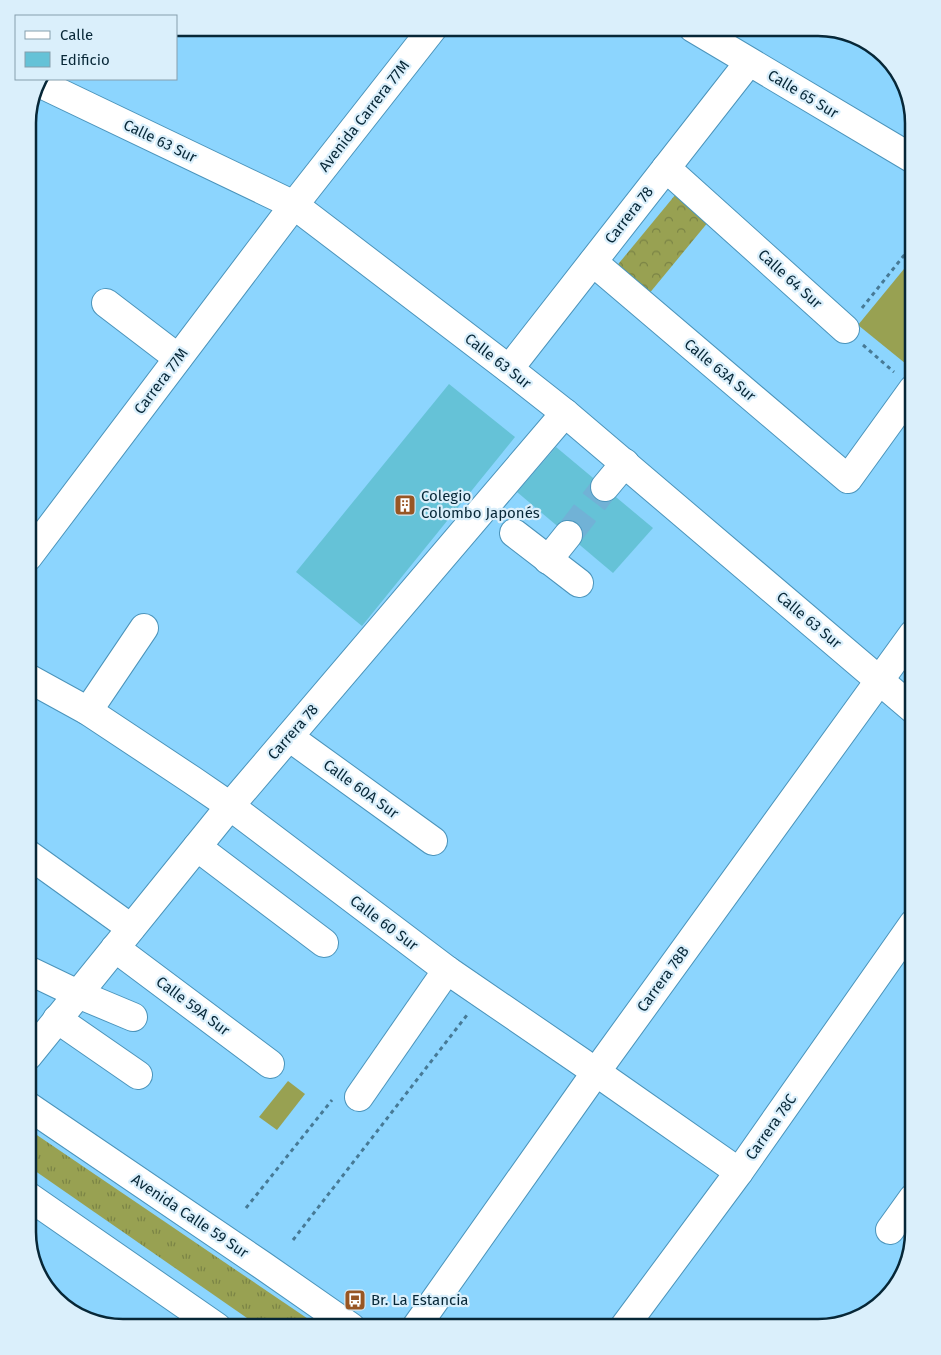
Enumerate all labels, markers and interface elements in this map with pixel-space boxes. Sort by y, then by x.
legend [15,15,178,80]
text: Calle [60,26,93,44]
text: Edificio [60,51,110,69]
street label: Avenida Carrera 77M [315,57,413,175]
street label: Calle 65 Sur [764,66,842,122]
street label: Calle 63 Sur [120,116,200,167]
street label: Carrera 78 [601,183,657,247]
street label: Calle 64 Sur [754,246,826,313]
street label: Calle 63 Sur [461,330,535,393]
street label: Calle 63A Sur [681,335,760,405]
street label: Carrera 77M [130,344,192,418]
place label: Colegio Colombo Japonés [421,487,540,522]
building icon: Colegio Colombo Japonés [393,493,417,517]
street label: Calle 63 Sur [773,588,845,652]
street label: Carrera 78 [264,701,322,763]
street label: Calle 60A Sur [320,756,402,822]
street label: Calle 60 Sur [347,892,422,954]
street label: Carrera 78B [633,943,693,1015]
street label: Calle 59A Sur [153,973,233,1040]
street label: Carrera 78C [742,1090,801,1163]
street label: Avenida Calle 59 Sur [128,1170,252,1262]
bus stop icon: Br. La Estancia [343,1288,367,1312]
place label: Br. La Estancia [371,1291,469,1309]

